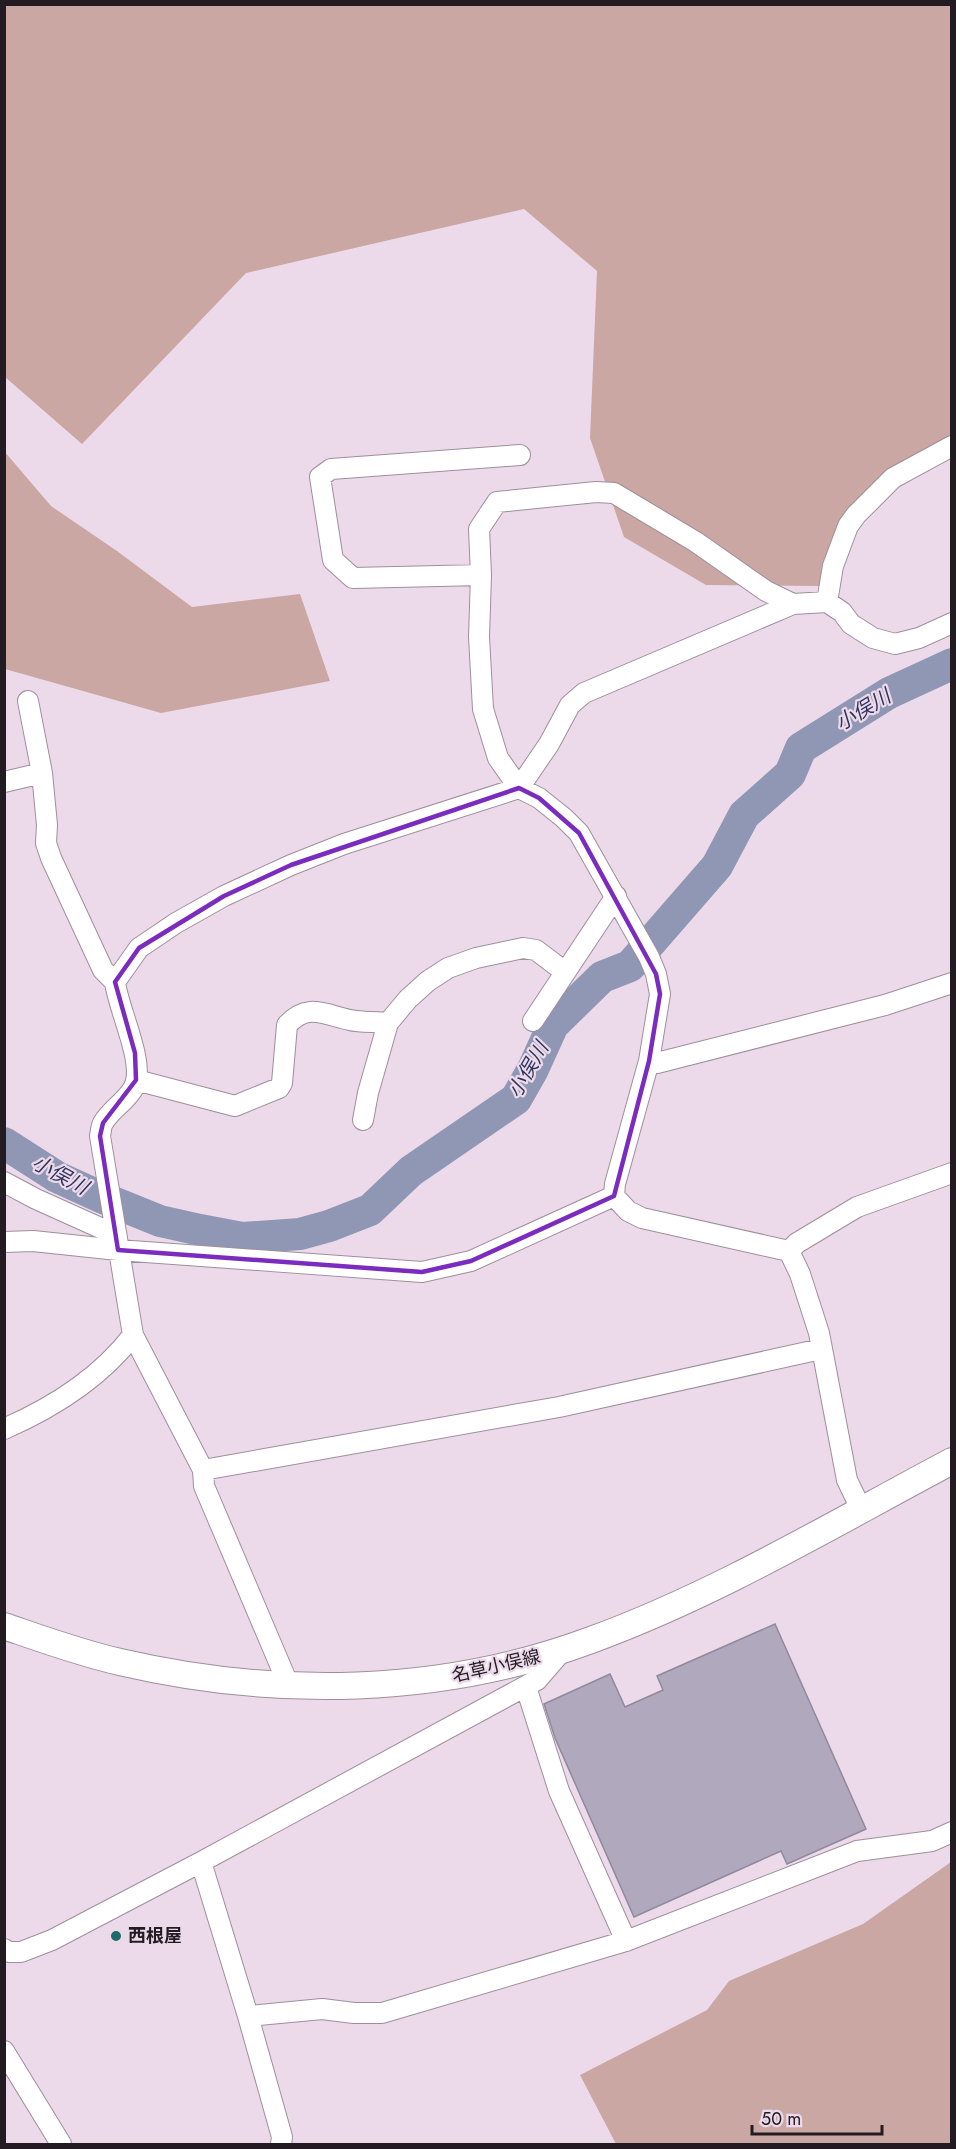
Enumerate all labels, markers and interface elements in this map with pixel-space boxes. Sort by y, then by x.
water label: 小俣川 [830,681,898,738]
water label: 小俣川 [500,1035,557,1103]
water label: 小俣川 [27,1148,95,1203]
street label: 名草小俣線 [449,1643,543,1689]
place label: 西根屋 [128,1923,182,1949]
marker: 西根屋 [109,1929,123,1943]
scale bar [752,2098,882,2136]
text: 50 m [761,2106,801,2132]

